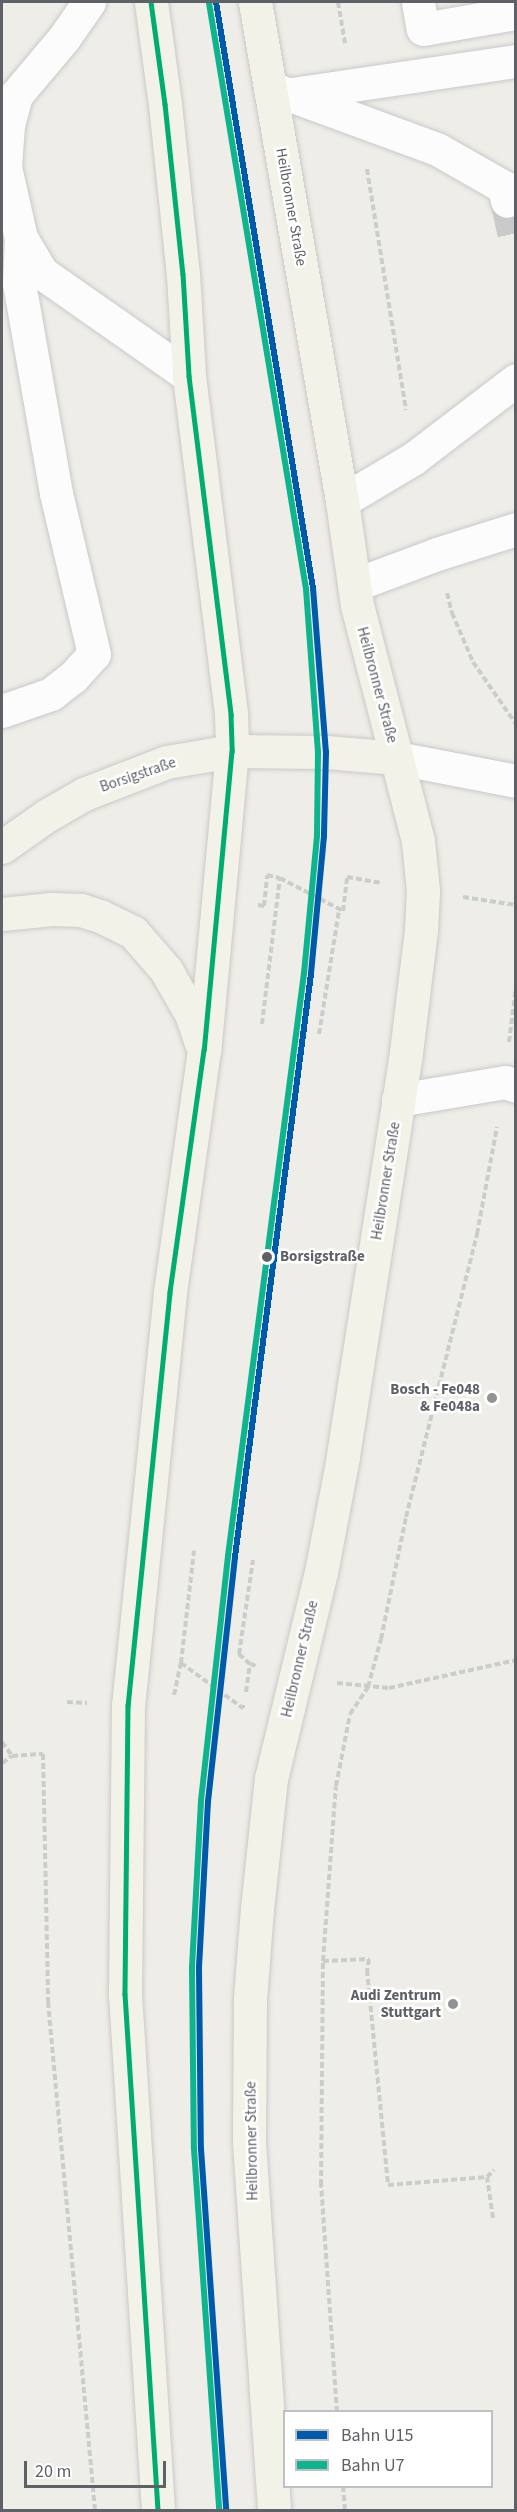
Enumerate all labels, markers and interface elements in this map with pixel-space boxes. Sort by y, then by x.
street label: Heilbronner Straße [272,147,310,267]
street label: Heilbronner Straße [353,625,401,745]
street label: Borsigstraße [98,754,178,796]
street label: Heilbronner Straße [368,1121,404,1241]
marker: Borsigstraße [258,1248,276,1266]
place label: Borsigstraße [280,1248,365,1266]
place label: Bosch - Fe048 & Fe048a [390,1380,480,1415]
marker: Bosch - Fe048 & Fe048a [485,1391,499,1405]
street label: Heilbronner Straße [278,1599,322,1719]
place label: Audi Zentrum Stuttgart [351,1986,441,2021]
marker: Audi Zentrum Stuttgart [446,1997,460,2011]
street label: Heilbronner Straße [242,2081,262,2201]
legend [283,2410,493,2488]
text: Bahn U15 [341,2423,413,2448]
scale bar [27,2449,170,2487]
text: Bahn U7 [341,2453,404,2478]
text: 20 m [35,2459,71,2484]

